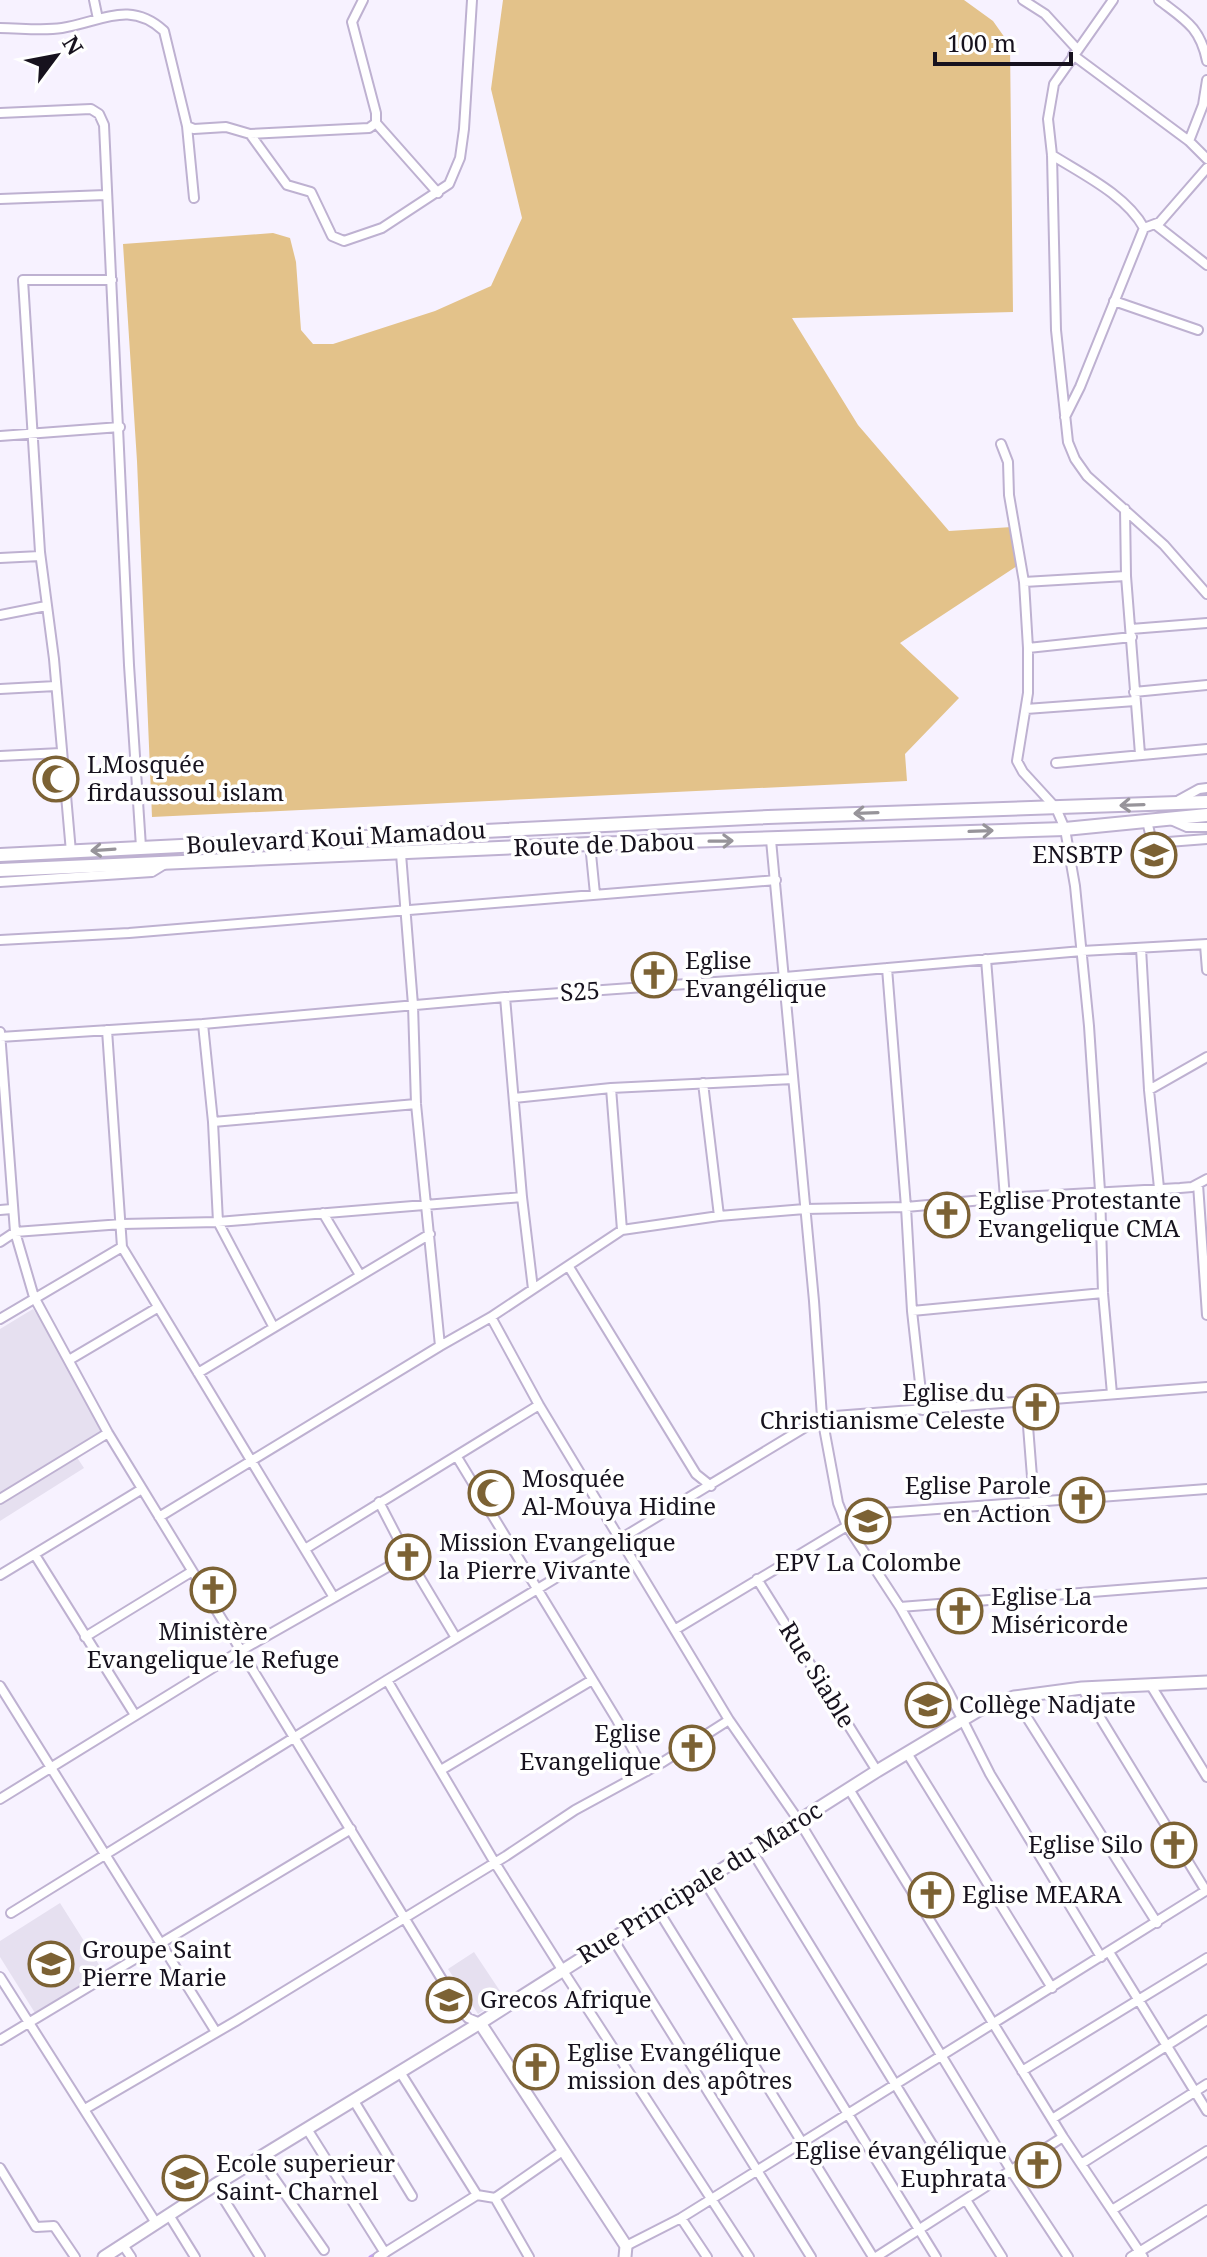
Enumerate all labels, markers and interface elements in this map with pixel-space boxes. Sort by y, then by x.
north arrow [16,16,96,96]
scale bar [935,16,1071,66]
text: 100 m [947,26,1016,59]
text: N [56,30,91,60]
place label: LMosquée firdaussoul islam [87,747,285,808]
mosque icon: LMosquée firdaussoul islam [32,755,80,803]
one-way arrow [1119,798,1146,813]
one-way arrow [853,806,880,821]
street label: Boulevard Koui Mamadou [185,812,487,861]
street label: Route de Dabou [513,824,695,863]
one-way arrow [967,824,994,839]
school or university icon: ENSBTP [1130,831,1178,879]
one-way arrow [707,833,734,848]
place label: ENSBTP [1032,837,1123,870]
one-way arrow [90,843,117,858]
place label: Eglise Evangélique [685,943,827,1004]
church icon: Eglise Evangélique [630,951,678,999]
street label: S25 [559,973,601,1008]
place label: Eglise Protestante Evangelique CMA [978,1183,1181,1244]
church icon: Eglise Protestante Evangelique CMA [923,1191,971,1239]
place label: Eglise du Christianisme Celeste [760,1375,1005,1436]
church icon: Eglise du Christianisme Celeste [1012,1383,1060,1431]
place label: Mosquée Al-Mouya Hidine [522,1461,716,1522]
place label: Eglise Parole en Action [905,1468,1051,1529]
mosque icon: Mosquée Al-Mouya Hidine [467,1469,515,1517]
church icon: Eglise Parole en Action [1058,1476,1106,1524]
school or university icon: EPV La Colombe [844,1497,892,1545]
place label: Mission Evangelique la Pierre Vivante [439,1525,676,1586]
church icon: Mission Evangelique la Pierre Vivante [384,1533,432,1581]
place label: EPV La Colombe [775,1545,961,1578]
church icon: Ministère Evangelique le Refuge [189,1566,237,1614]
place label: Eglise La Miséricorde [991,1579,1128,1640]
church icon: Eglise La Miséricorde [936,1587,984,1635]
place label: Ministère Evangelique le Refuge [87,1614,339,1675]
street label: Rue Siable [773,1615,864,1734]
school or university icon: Collège Nadjate [904,1681,952,1729]
place label: Collège Nadjate [959,1687,1136,1720]
place label: Eglise Evangelique [519,1716,661,1777]
church icon: Eglise Evangelique [668,1724,716,1772]
street label: Rue Principale du Maroc [571,1793,828,1971]
church icon: Eglise Silo [1150,1821,1198,1869]
place label: Eglise Silo [1028,1827,1143,1860]
church icon: Eglise MEARA [907,1871,955,1919]
place label: Eglise MEARA [962,1877,1122,1910]
place label: Groupe Saint Pierre Marie [82,1932,232,1993]
school or university icon: Groupe Saint Pierre Marie [27,1940,75,1988]
school or university icon: Grecos Afrique [425,1976,473,2024]
place label: Grecos Afrique [480,1982,652,2015]
place label: Eglise Evangélique mission des apôtres [567,2035,792,2096]
church icon: Eglise Evangélique mission des apôtres [512,2043,560,2091]
place label: Eglise évangélique Euphrata [795,2133,1007,2194]
church icon: Eglise évangélique Euphrata [1014,2141,1062,2189]
place label: Ecole superieur Saint- Charnel [216,2146,395,2207]
school or university icon: Ecole superieur Saint- Charnel [161,2154,209,2202]

